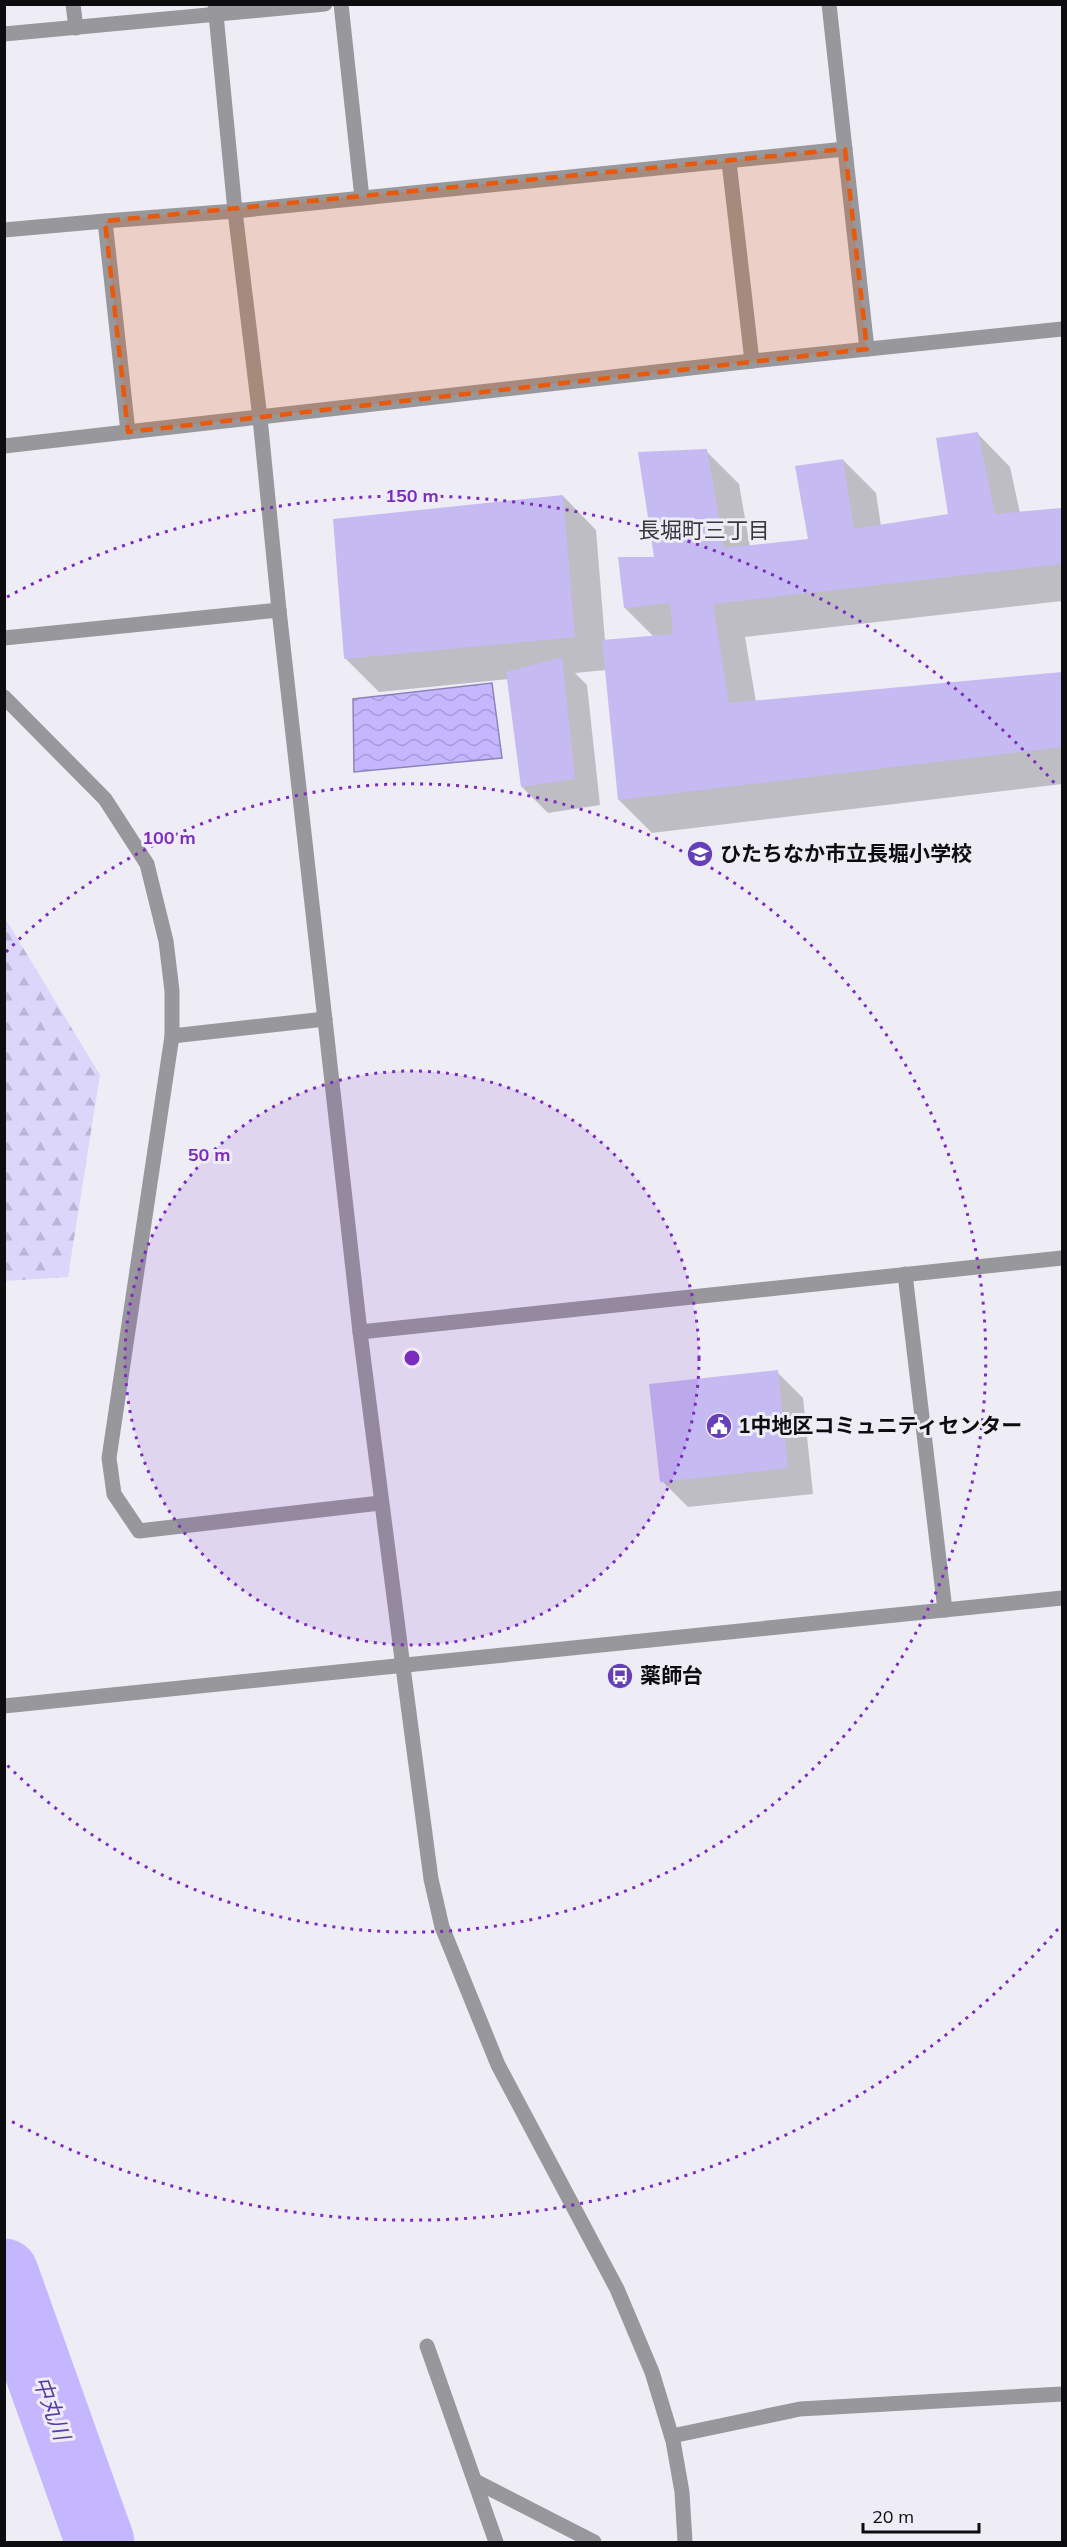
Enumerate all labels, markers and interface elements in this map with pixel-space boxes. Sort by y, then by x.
text: 150 m [385,484,439,507]
district label: 長堀町三丁目 [638,516,770,544]
text: 100 m [142,826,196,849]
school or university icon: ひたちなか市立長堀小学校 [685,839,715,869]
place label: ひたちなか市立長堀小学校 [720,840,972,866]
text: 50 m [188,1143,230,1166]
centre of rings [402,1348,422,1368]
public building icon: 1中地区コミュニティセンター [704,1411,734,1441]
place label: 1中地区コミュニティセンター [738,1412,1022,1438]
bus stop icon: 薬師台 [605,1661,635,1691]
place label: 薬師台 [640,1662,703,1688]
water label: 中丸川 [28,2372,77,2446]
scale bar [863,2496,978,2534]
text: 20 m [872,2505,914,2528]

